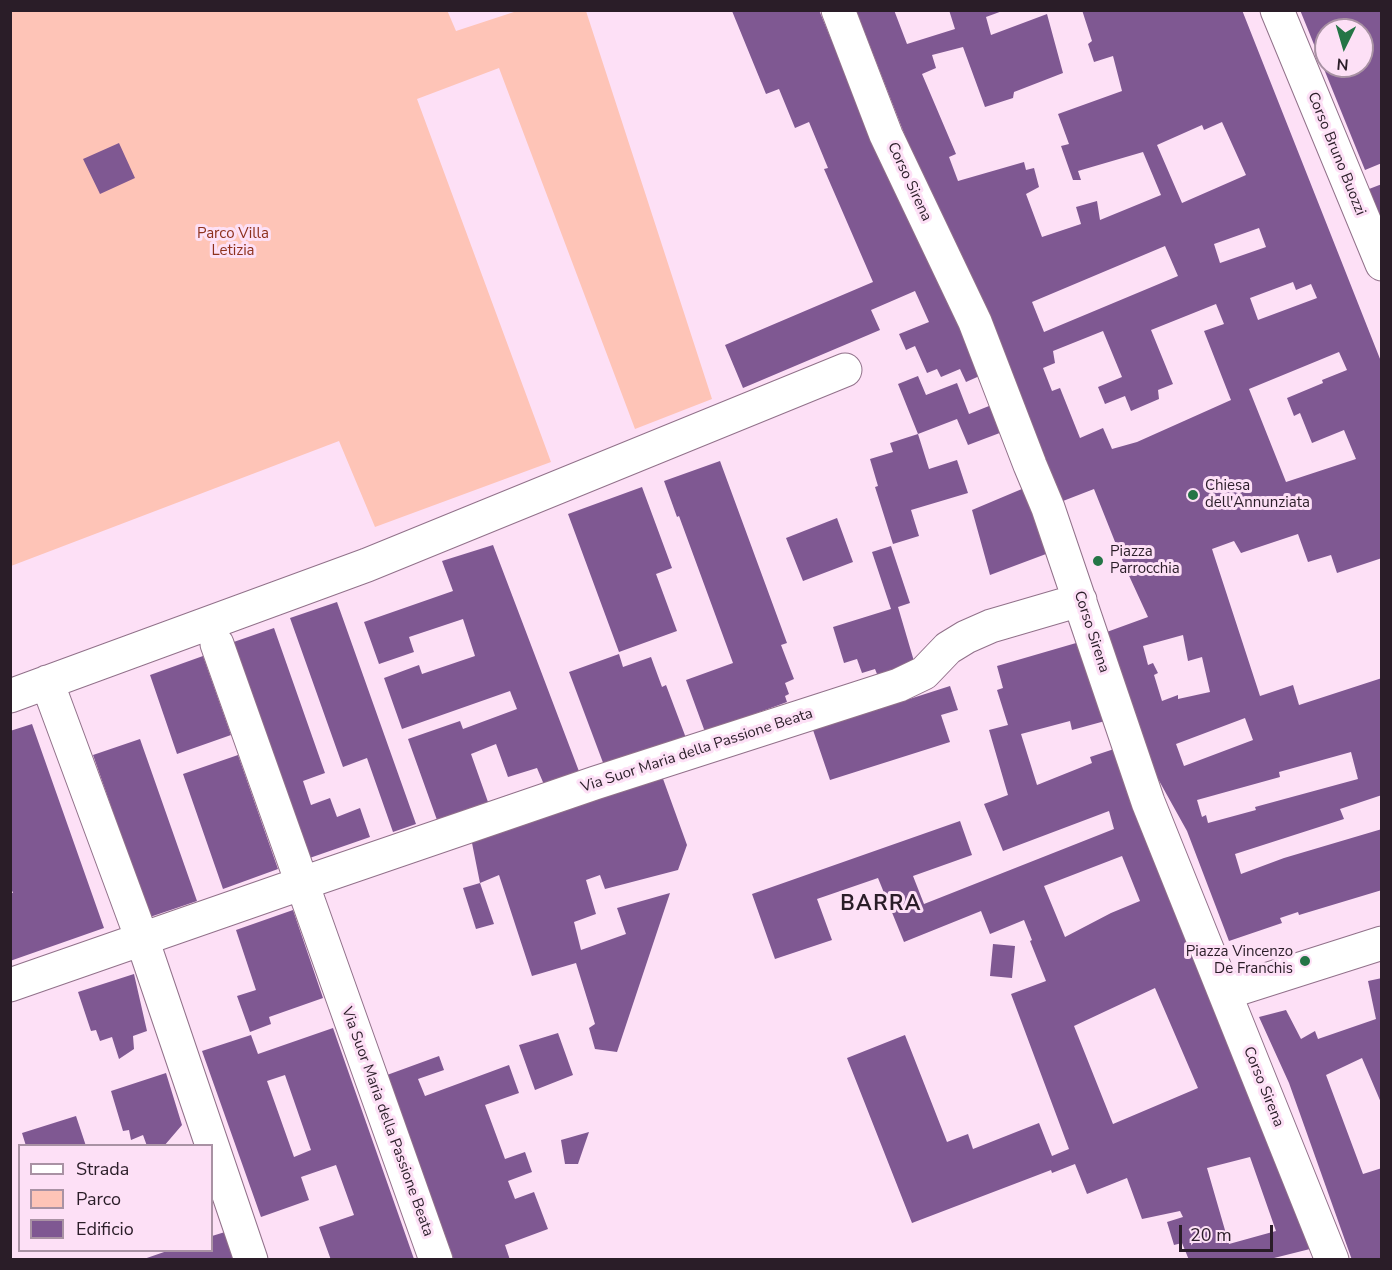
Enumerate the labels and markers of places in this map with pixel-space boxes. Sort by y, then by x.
place label: Chiesa dell'Annunziata [1205,477,1310,512]
marker: Chiesa dell'Annunziata [1186,488,1200,502]
place label: Piazza Parrocchia [1110,543,1180,578]
marker: Piazza Parrocchia [1091,554,1105,568]
place label: Piazza Vincenzo De Franchis [1186,943,1293,978]
marker: Piazza Vincenzo De Franchis [1298,954,1312,968]

